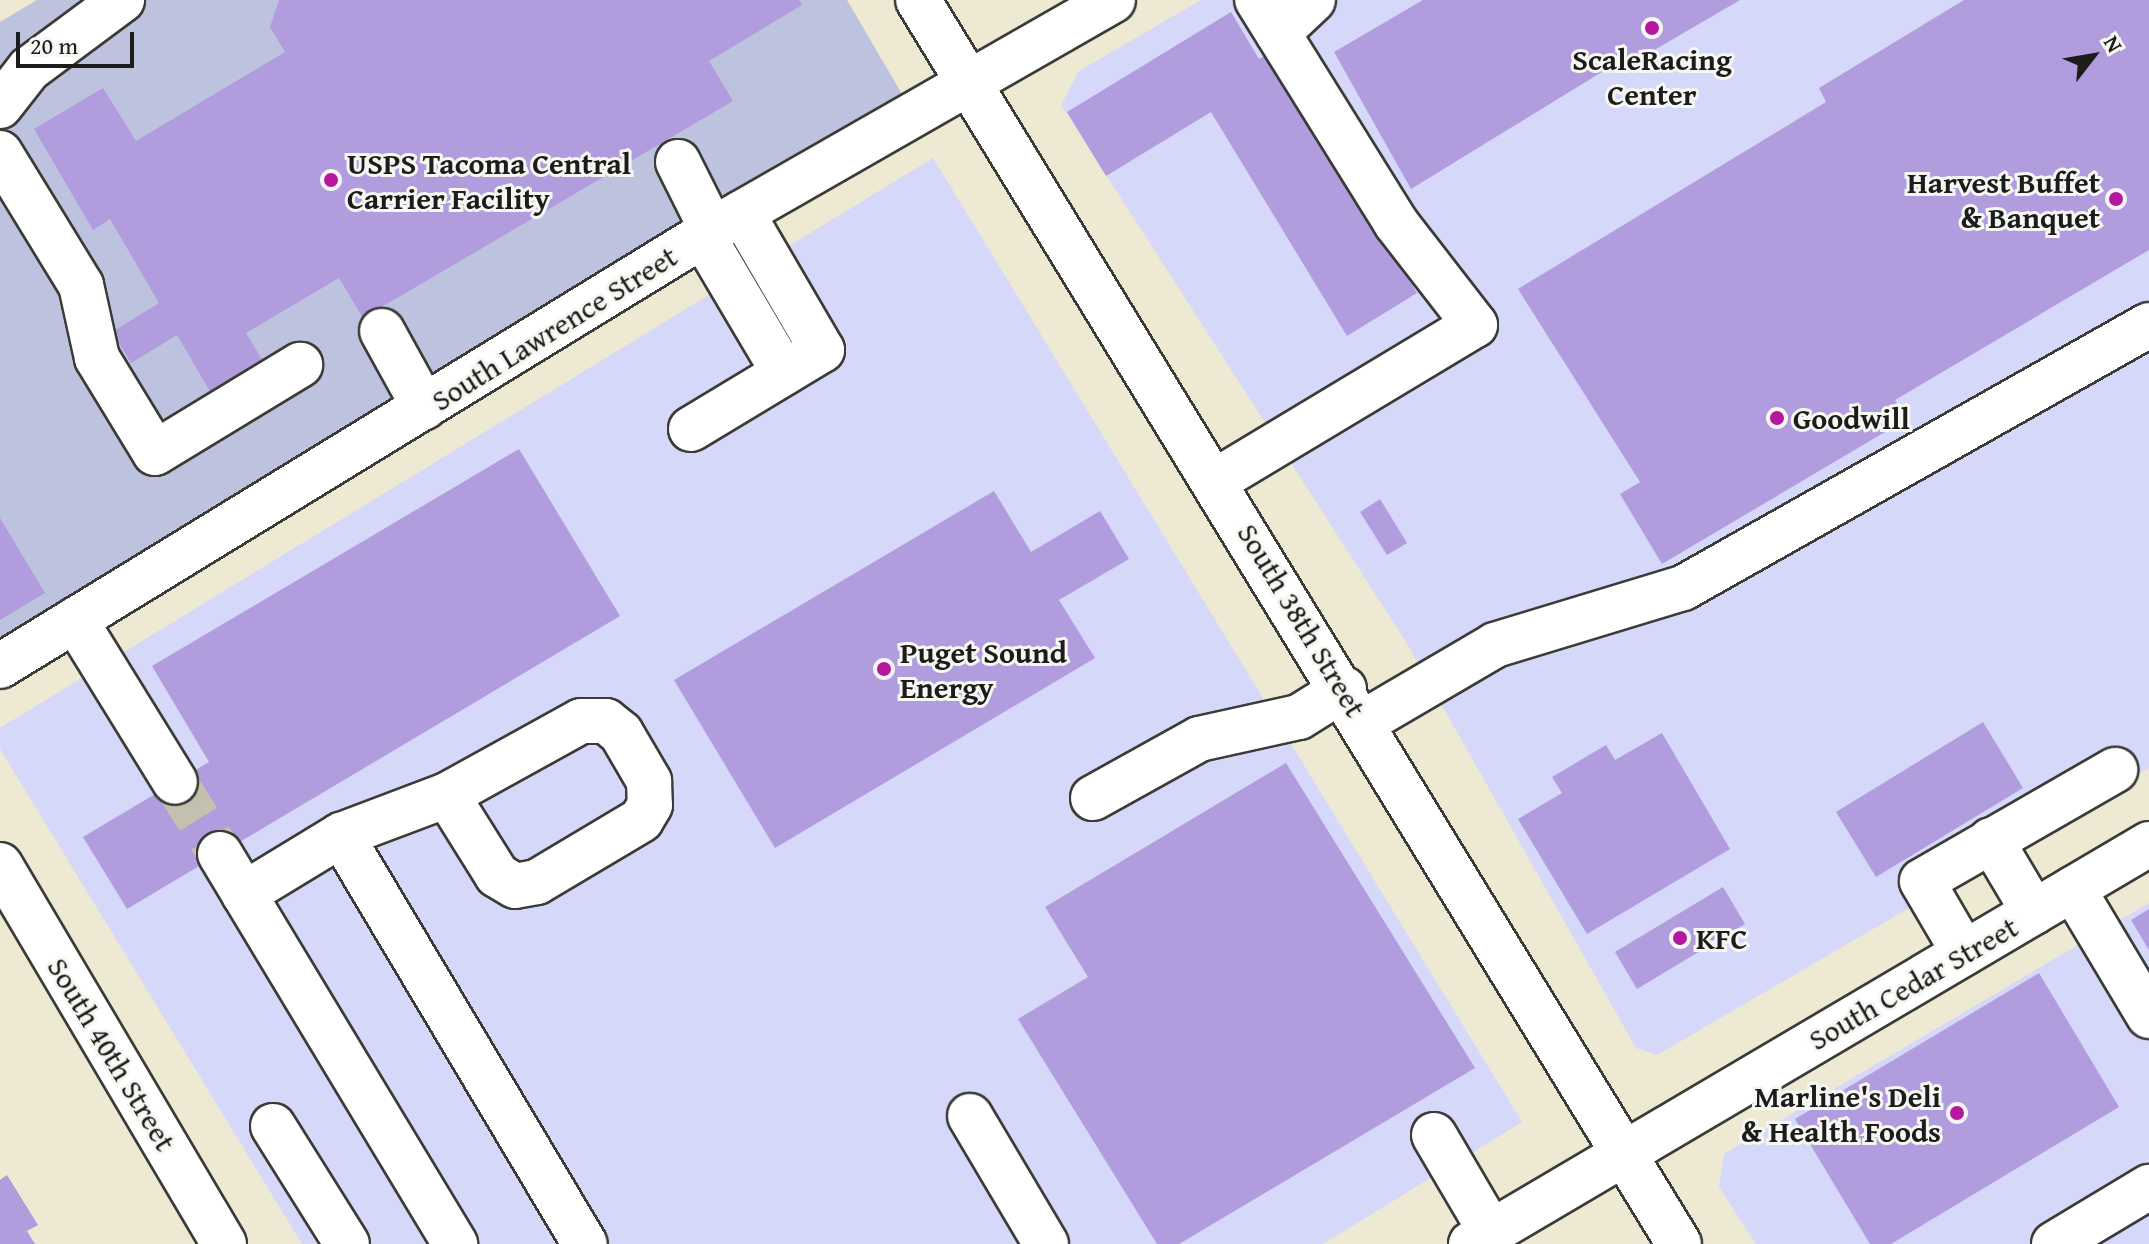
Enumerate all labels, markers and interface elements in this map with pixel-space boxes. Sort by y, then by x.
scale bar [20,16,138,66]
north arrow [2053,16,2133,96]
marker: ScaleRacing Center [1643,19,1661,37]
text: 20 m [30,28,78,63]
text: N [2096,29,2131,58]
place label: ScaleRacing Center [1572,41,1732,112]
place label: USPS Tacoma Central Carrier Facility [347,145,631,216]
place label: Harvest Buffet & Banquet [1907,164,2100,234]
marker: USPS Tacoma Central Carrier Facility [322,171,340,189]
marker: Harvest Buffet & Banquet [2107,190,2125,208]
street label: South Lawrence Street [425,238,683,418]
place label: Goodwill [1793,400,1910,436]
marker: Goodwill [1768,409,1786,427]
street label: South 38th Street [1230,517,1374,723]
place label: Puget Sound Energy [900,634,1067,704]
marker: Puget Sound Energy [875,660,893,678]
street label: South Cedar Street [1802,908,2024,1058]
place label: KFC [1696,920,1747,956]
marker: KFC [1671,929,1689,947]
street label: South 40th Street [40,951,184,1157]
place label: Marline's Deli & Health Foods [1741,1078,1941,1148]
marker: Marline's Deli & Health Foods [1948,1104,1966,1122]

